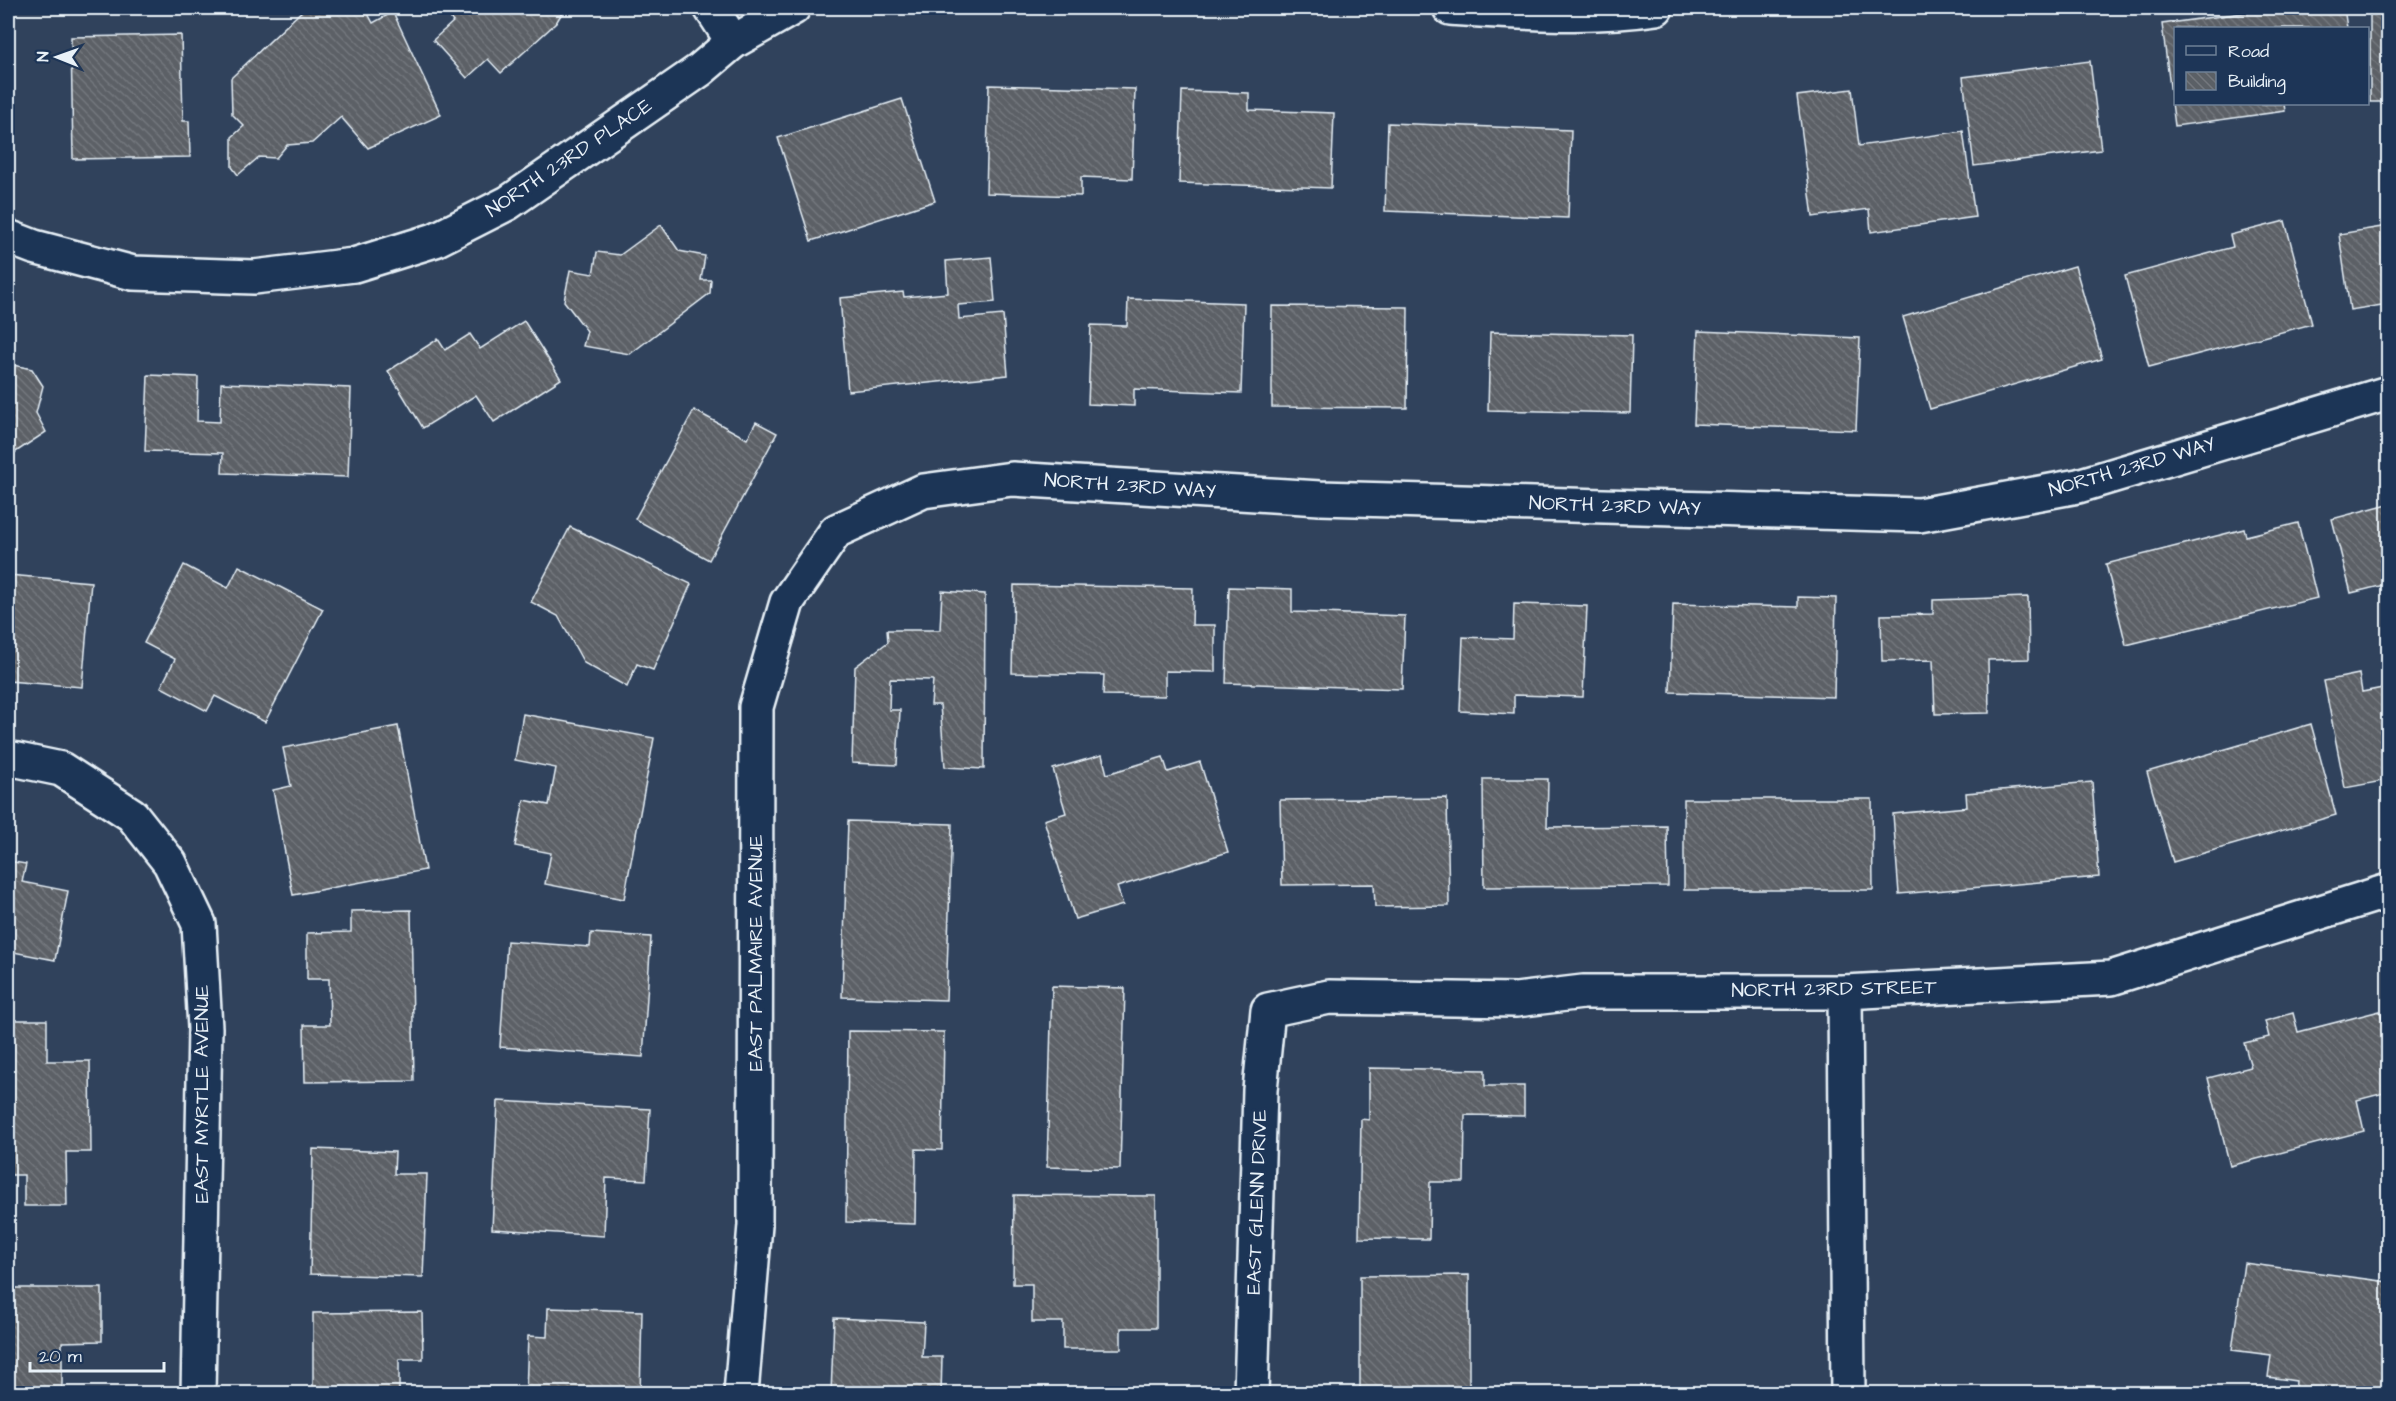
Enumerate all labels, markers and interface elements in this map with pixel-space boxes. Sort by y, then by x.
north arrow [27,27,87,87]
legend [2174,27,2369,105]
text: Road [2228,39,2269,64]
text: N [32,52,54,62]
text: Building [2228,69,2286,95]
street label: NORTH 23RD PLACE [480,92,658,224]
street label: NORTH 23RD WAY [2046,430,2219,504]
street label: NORTH 23RD WAY [1043,466,1217,506]
street label: NORTH 23RD WAY [1529,489,1702,523]
street label: EAST PALMAIRE AVENUE [742,835,770,1071]
street label: NORTH 23RD STREET [1731,973,1937,1005]
street label: EAST MYRTLE AVENUE [188,985,216,1203]
street label: EAST GLENN DRIVE [1240,1109,1274,1295]
scale bar [30,1335,164,1373]
text: 20 m [39,1344,82,1369]

